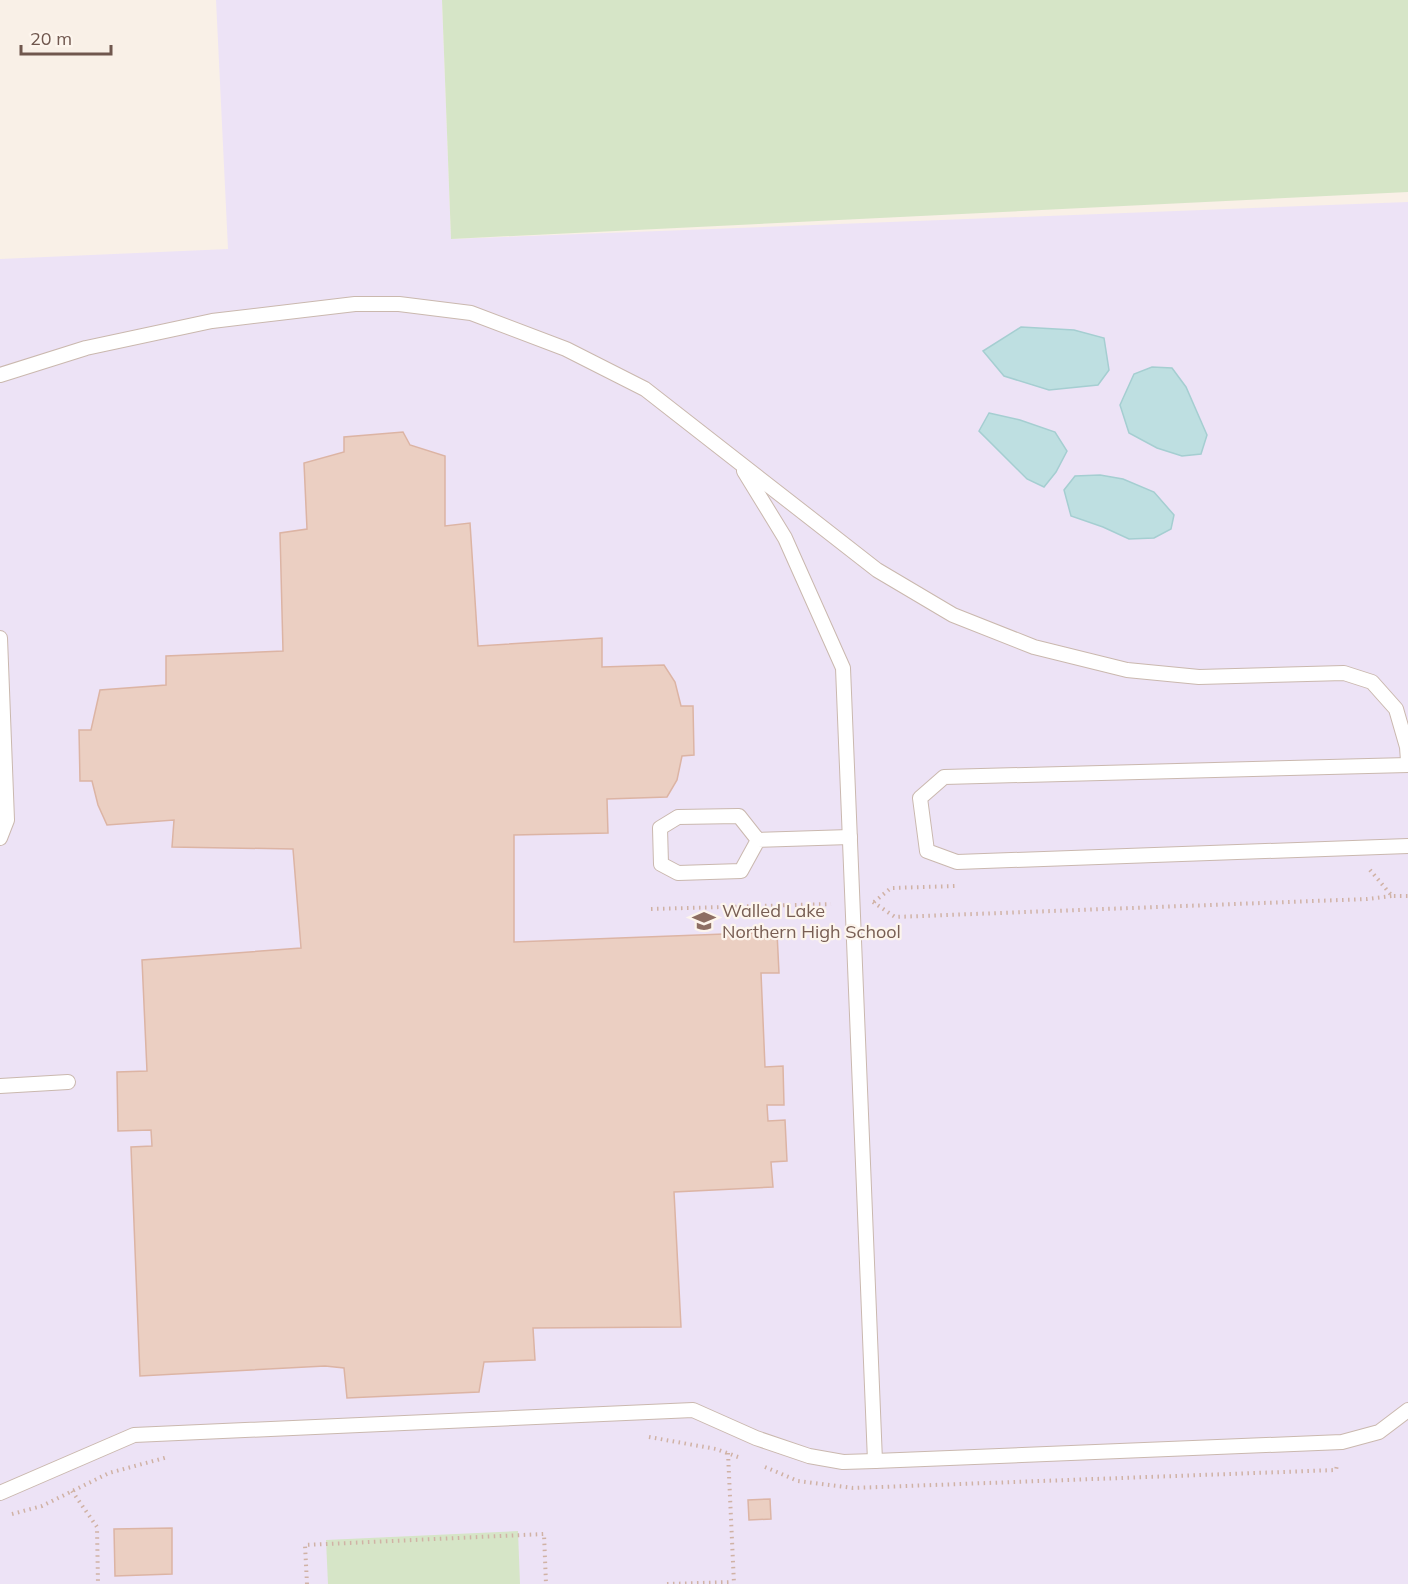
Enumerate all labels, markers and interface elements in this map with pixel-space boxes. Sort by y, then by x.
scale bar [21,18,111,56]
text: 20 m [30,27,72,50]
place label: Walled Lake Northern High School [722,899,901,943]
school or university icon: Walled Lake Northern High School [691,908,717,934]

